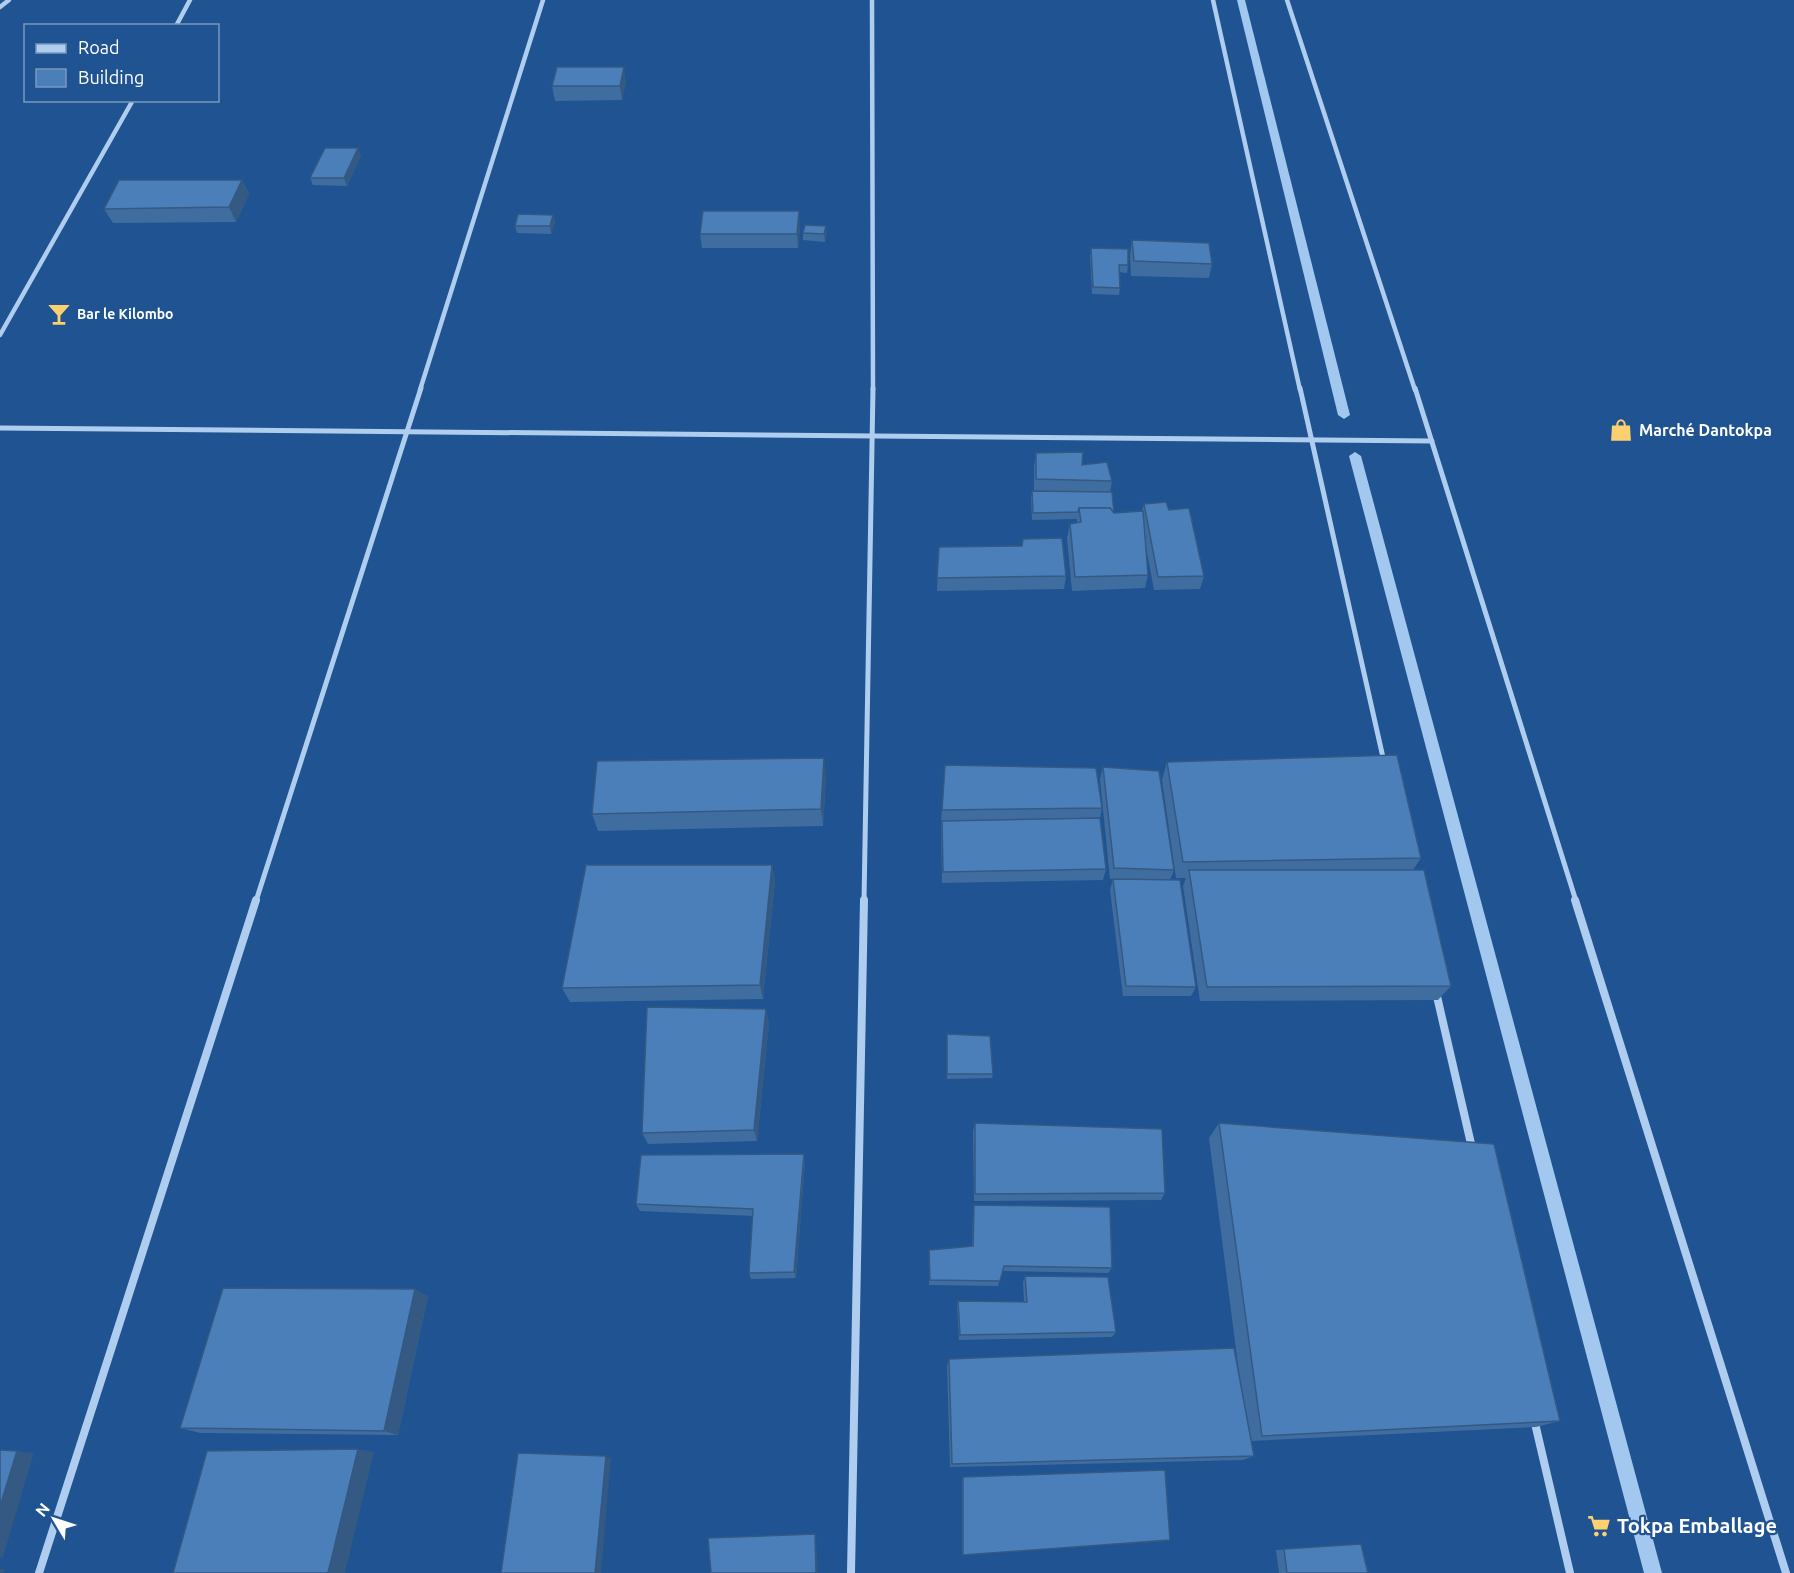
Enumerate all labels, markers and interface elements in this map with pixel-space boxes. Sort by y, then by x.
legend [24,24,219,102]
text: Road [78,37,120,57]
text: Building [78,67,144,87]
bar icon: Bar le Kilombo [46,301,72,327]
place label: Bar le Kilombo [77,306,174,322]
shop icon: Marché Dantokpa [1608,417,1634,443]
place label: Marché Dantokpa [1639,421,1772,439]
north arrow [24,1489,84,1549]
text: N [32,1499,53,1520]
supermarket icon: Tokpa Emballage [1586,1513,1612,1539]
place label: Tokpa Emballage [1617,1514,1777,1537]

